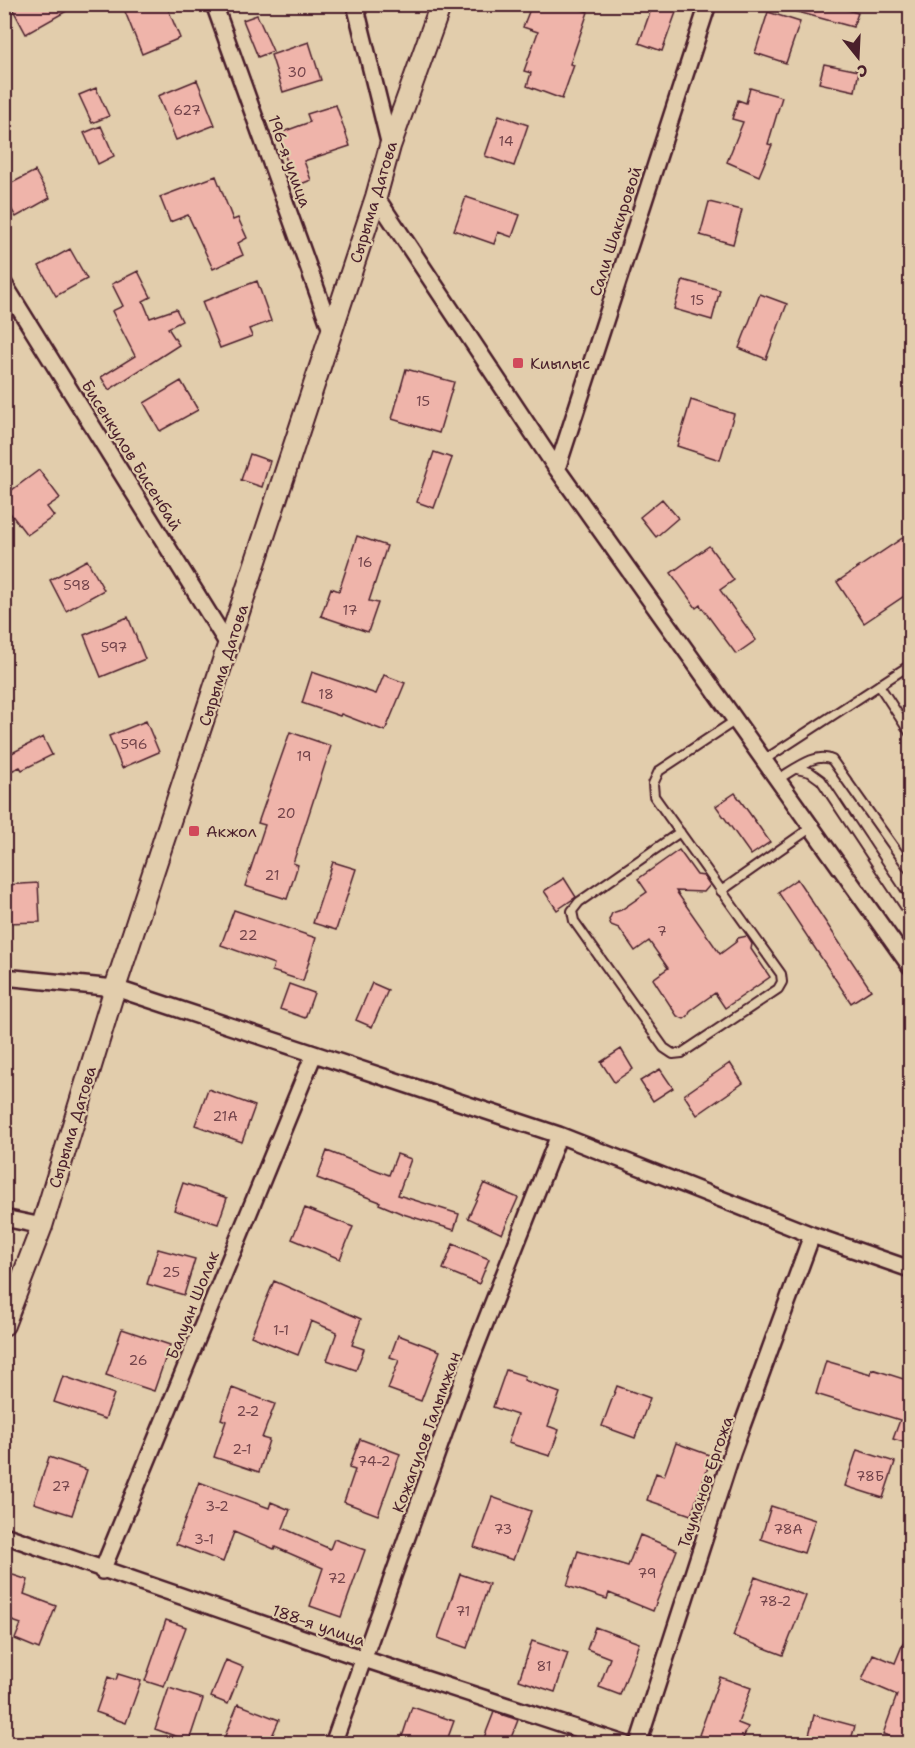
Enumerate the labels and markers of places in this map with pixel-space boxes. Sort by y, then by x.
place label: Киылыс [530,353,590,374]
marker: Киылыс [511,356,525,370]
place label: Акжол [206,821,257,842]
marker: Акжол [187,824,201,838]

